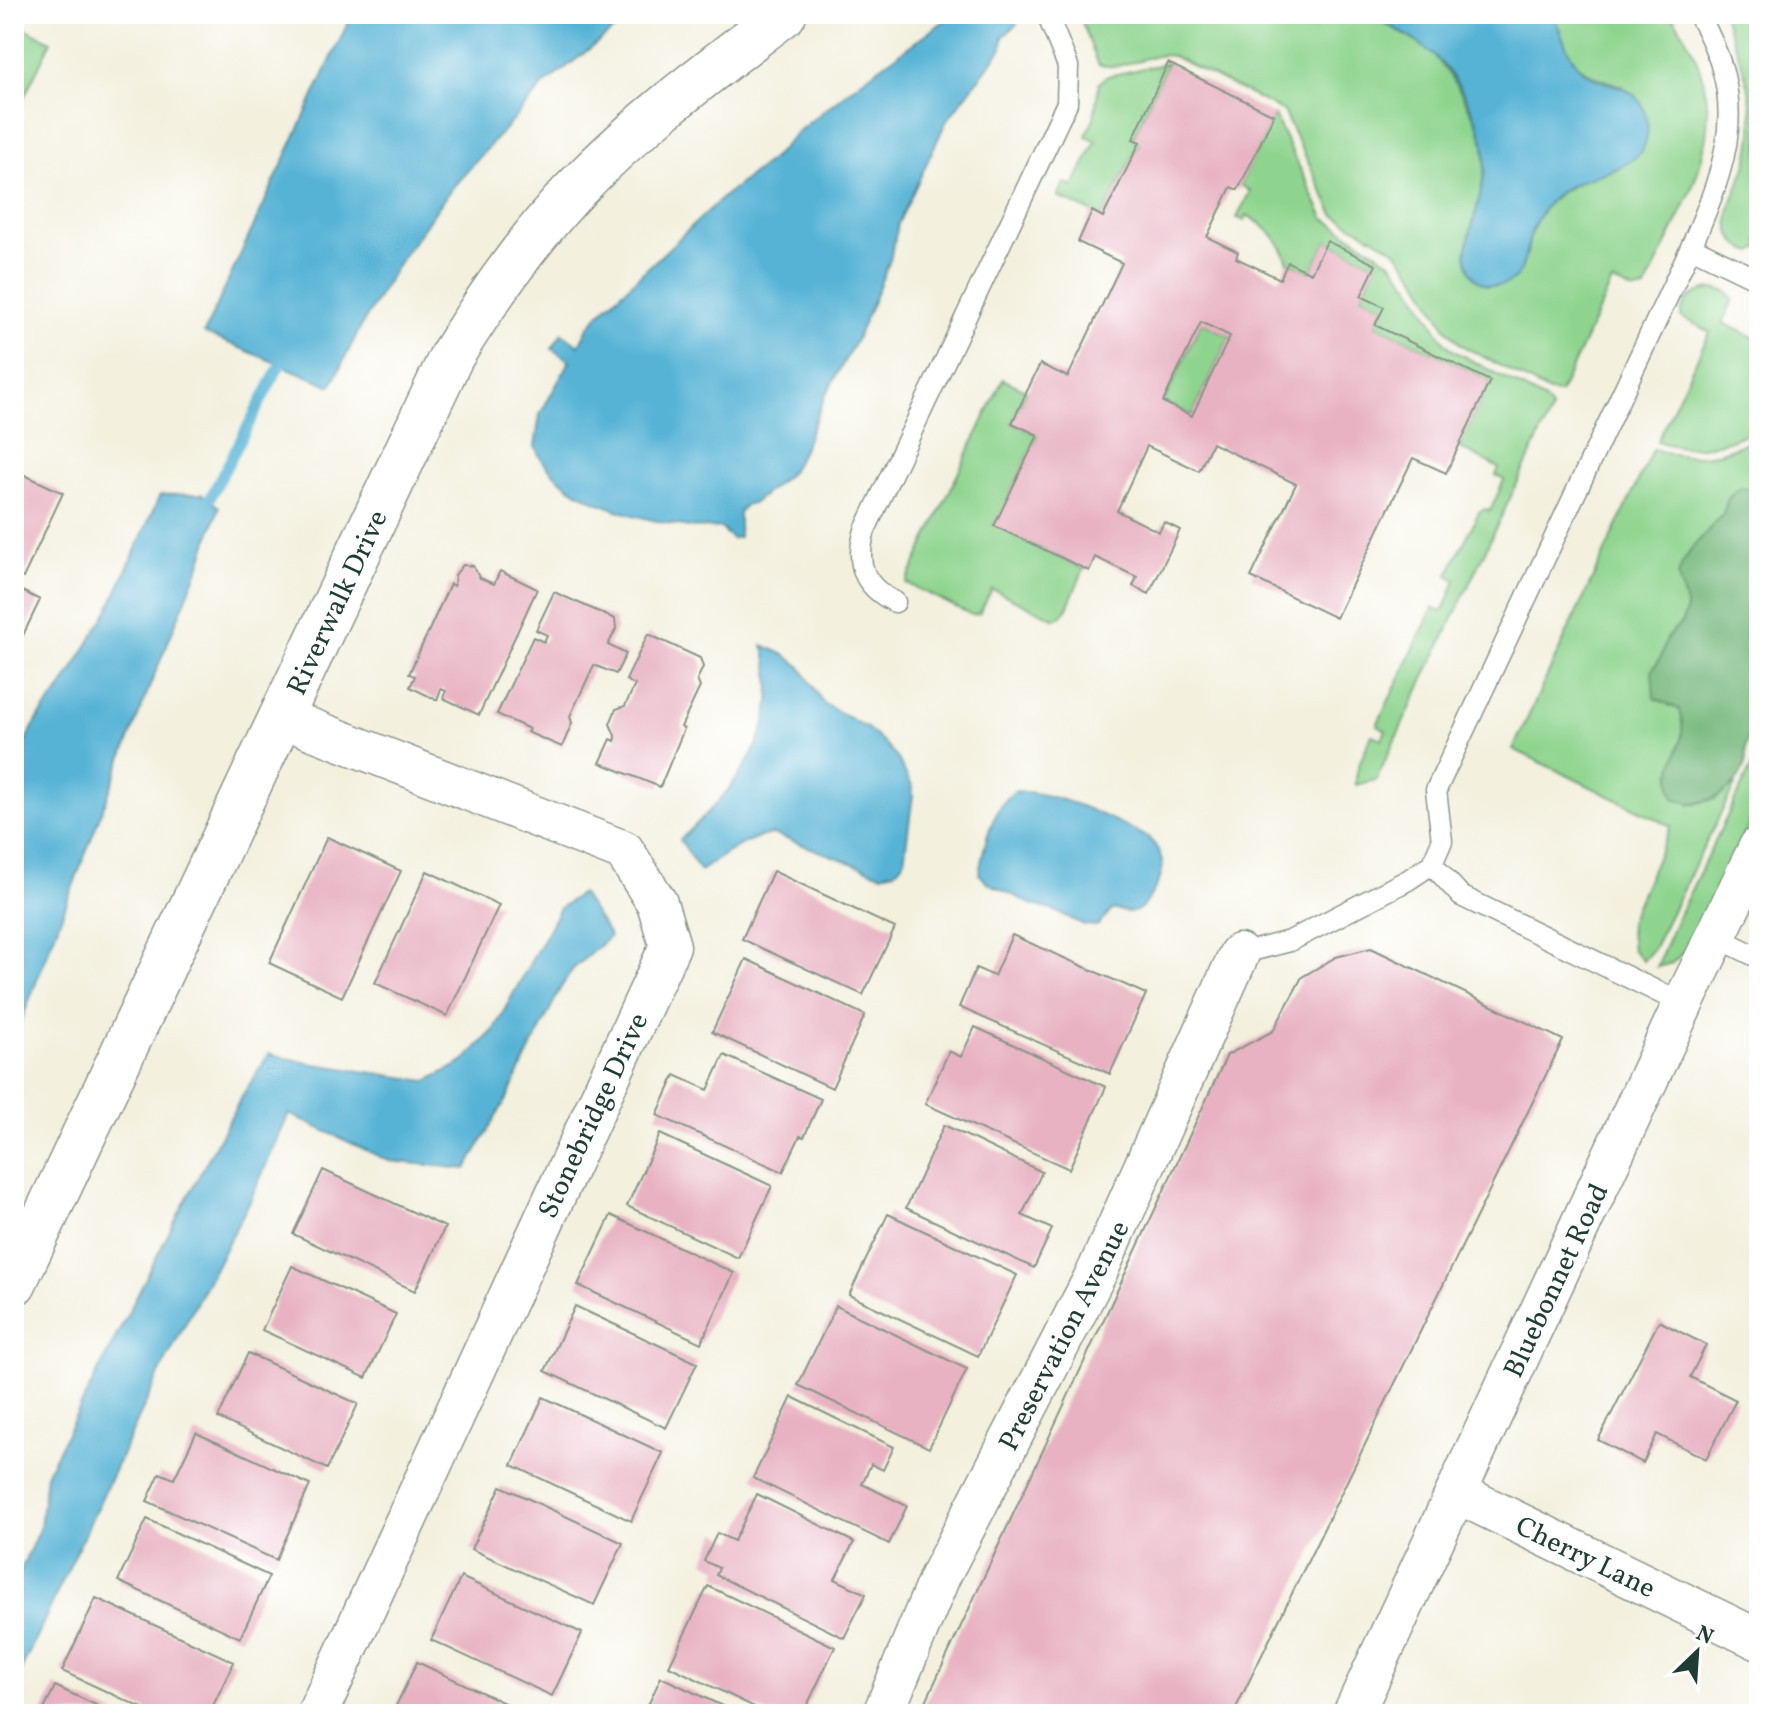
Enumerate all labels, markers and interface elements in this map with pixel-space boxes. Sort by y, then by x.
street label: Riverwalk Drive [278,504,398,702]
street label: Stonebridge Drive [530,1007,659,1225]
street label: Bluebonnet Road [1495,1177,1619,1385]
street label: Preservation Avenue [990,1214,1140,1458]
street label: Cherry Lane [1508,1508,1661,1609]
north arrow [1657,1612,1737,1692]
text: N [1691,1619,1718,1654]

